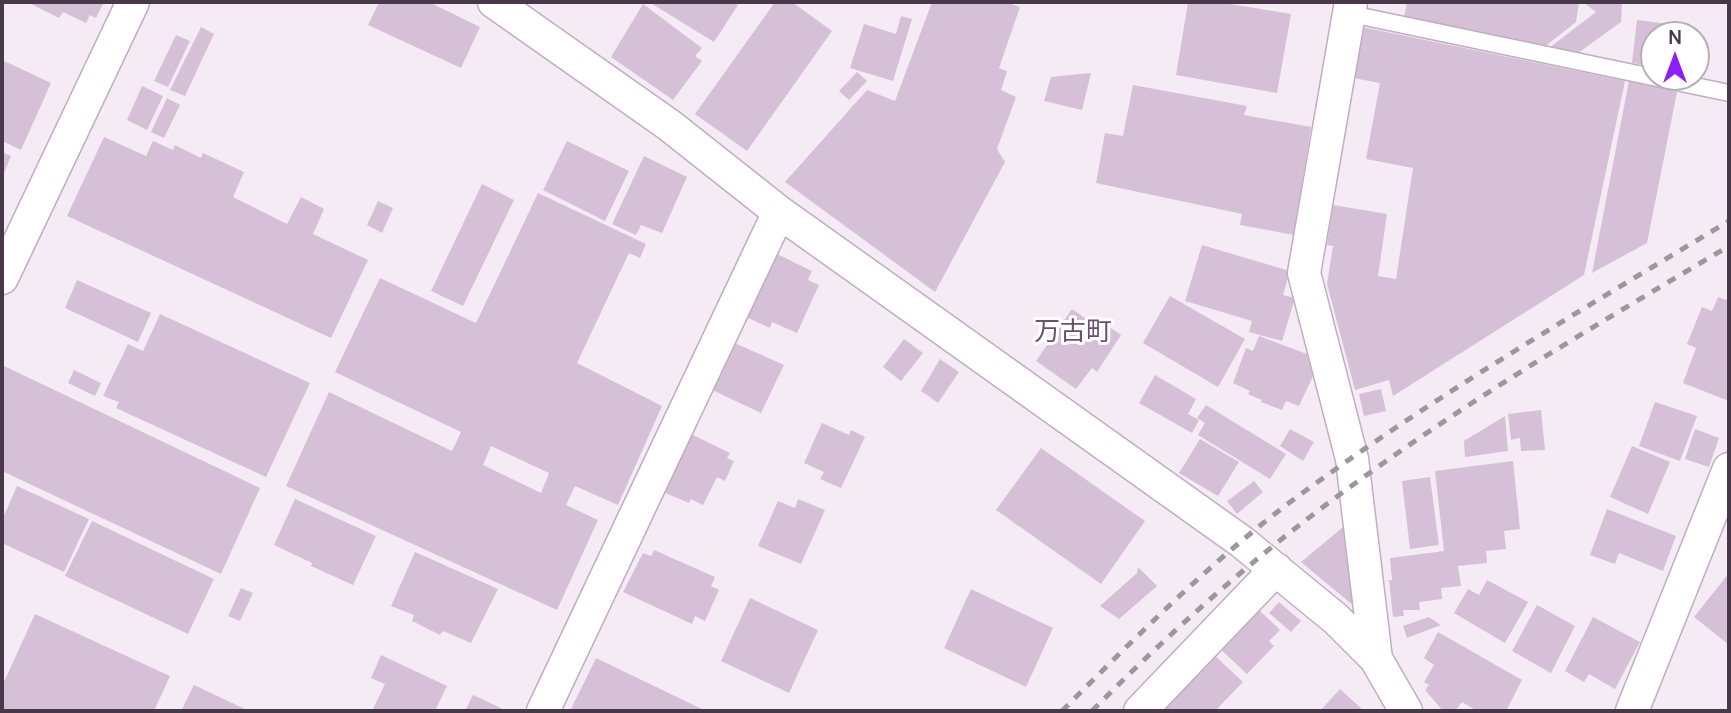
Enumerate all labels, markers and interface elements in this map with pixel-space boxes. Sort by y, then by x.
north arrow [1640,21,1710,91]
text: N [1668,24,1682,50]
district label: 万古町 [1034,317,1112,349]

